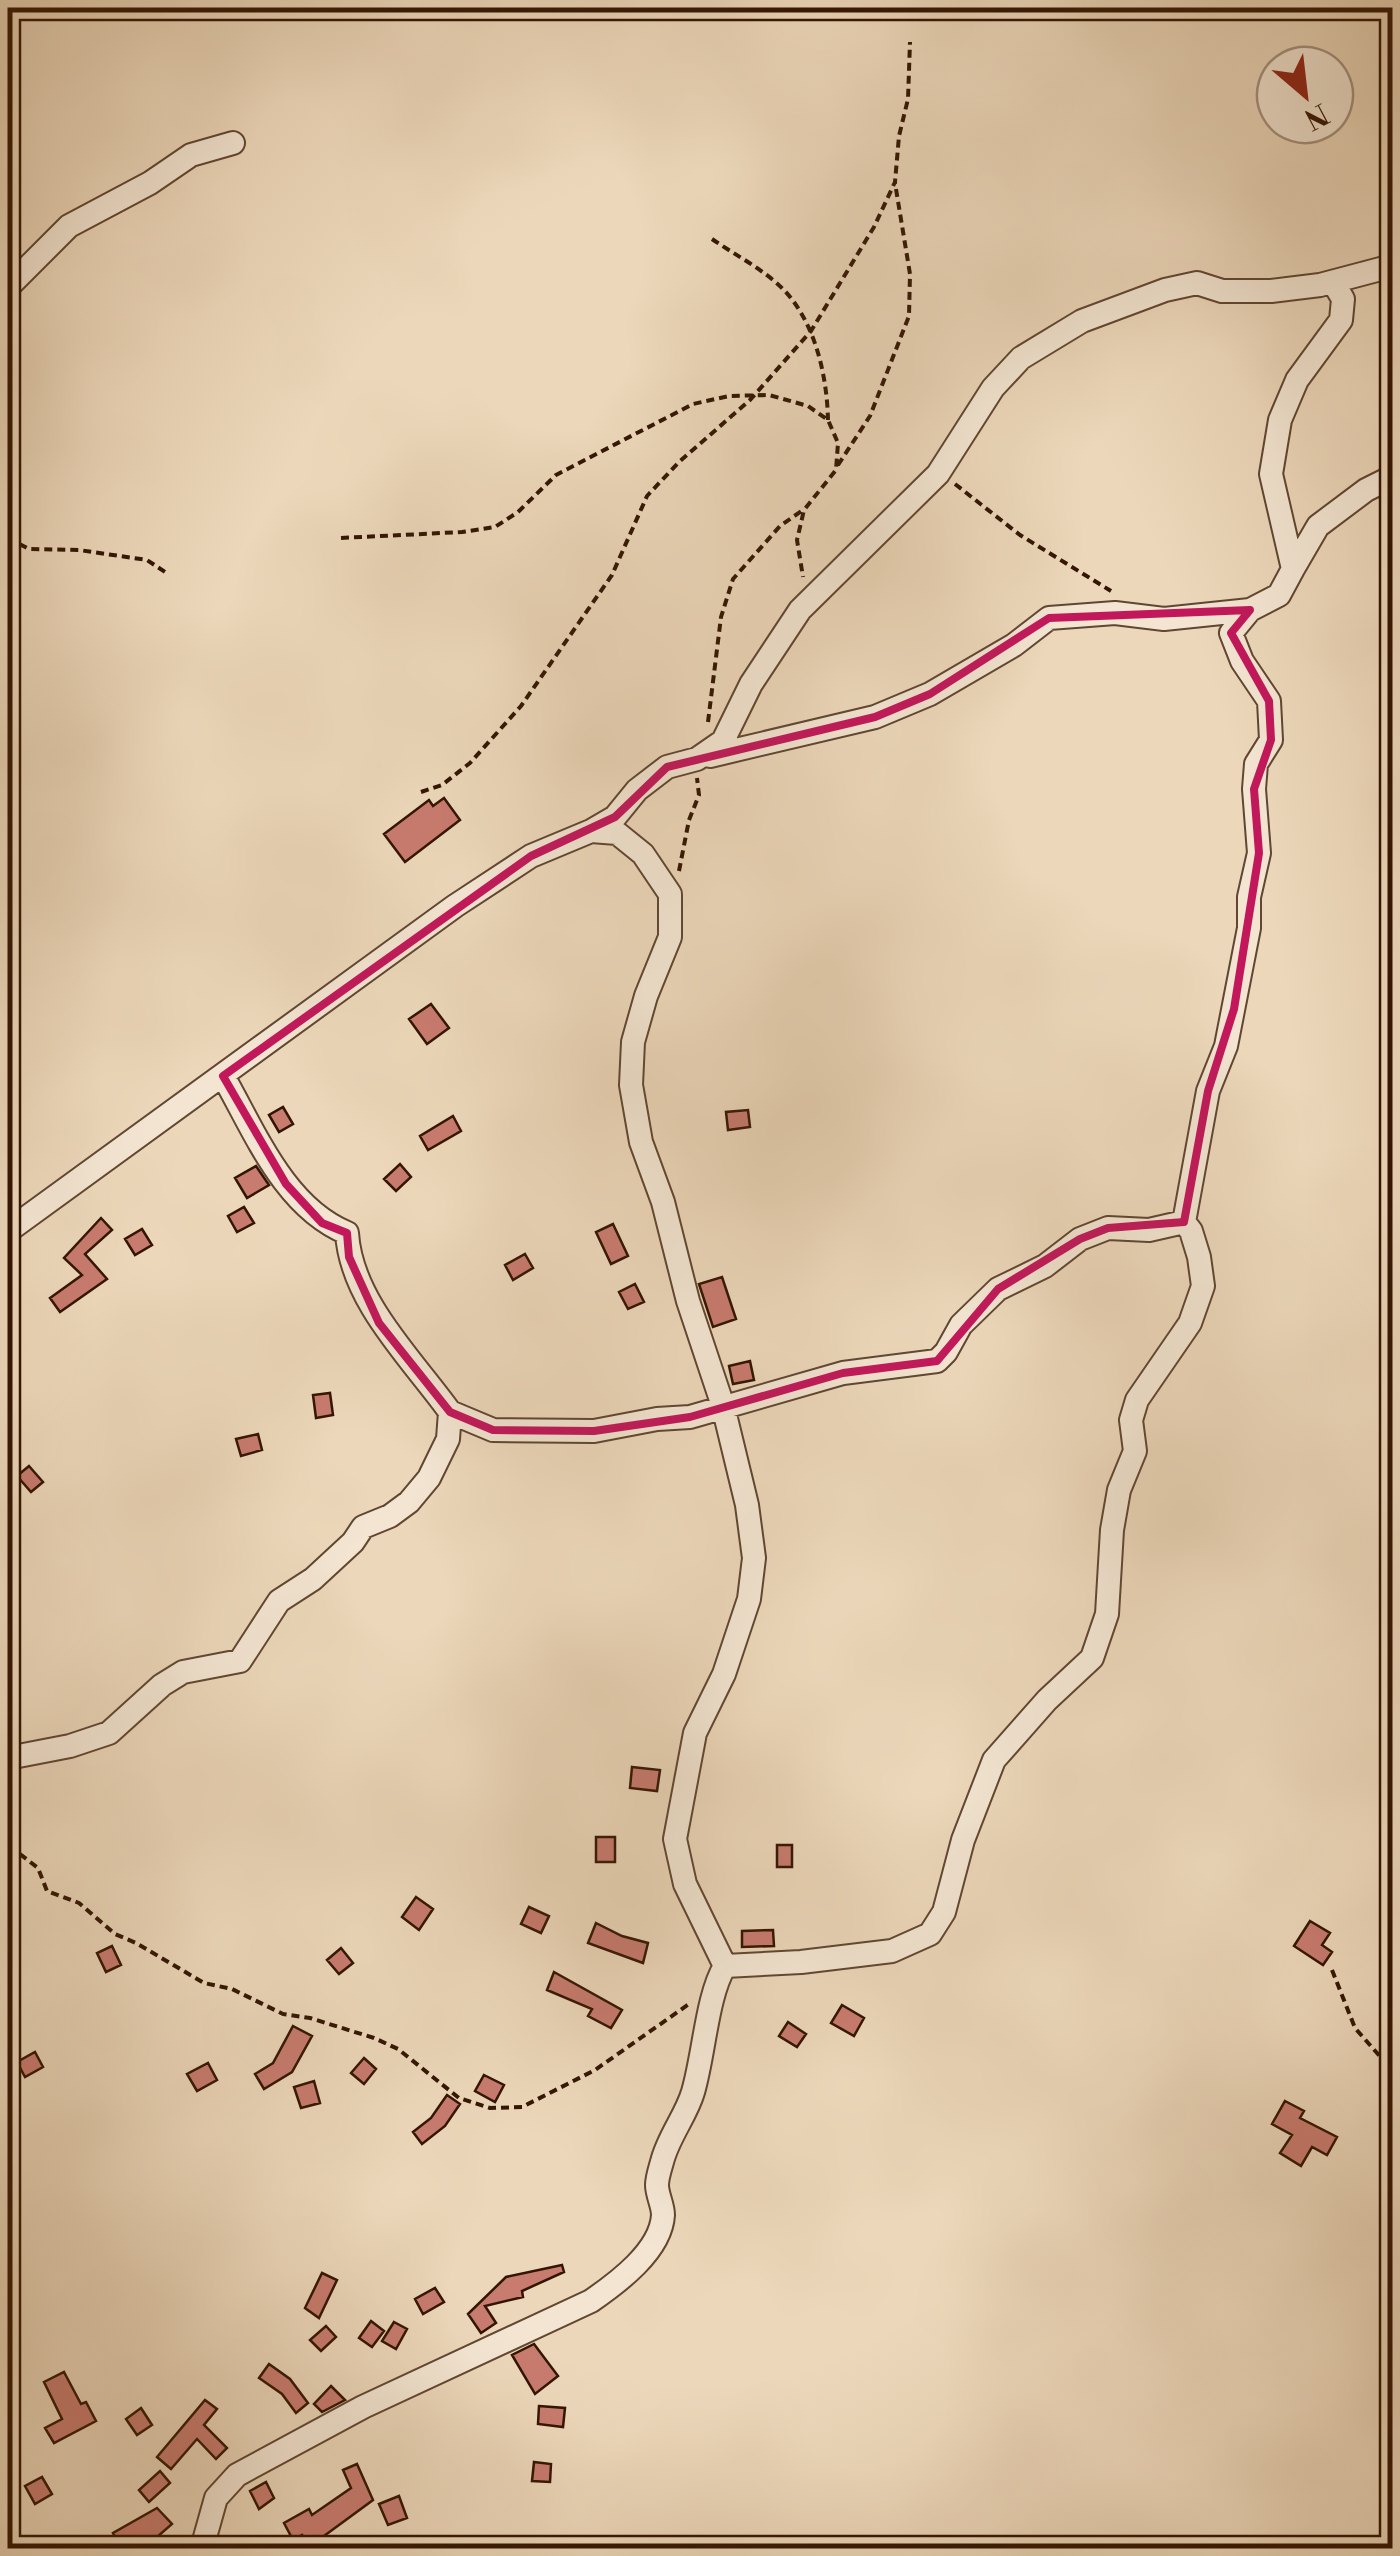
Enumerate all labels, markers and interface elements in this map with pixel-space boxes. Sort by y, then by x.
north arrow [1255,45,1355,145]
text: N [1298,95,1334,136]

